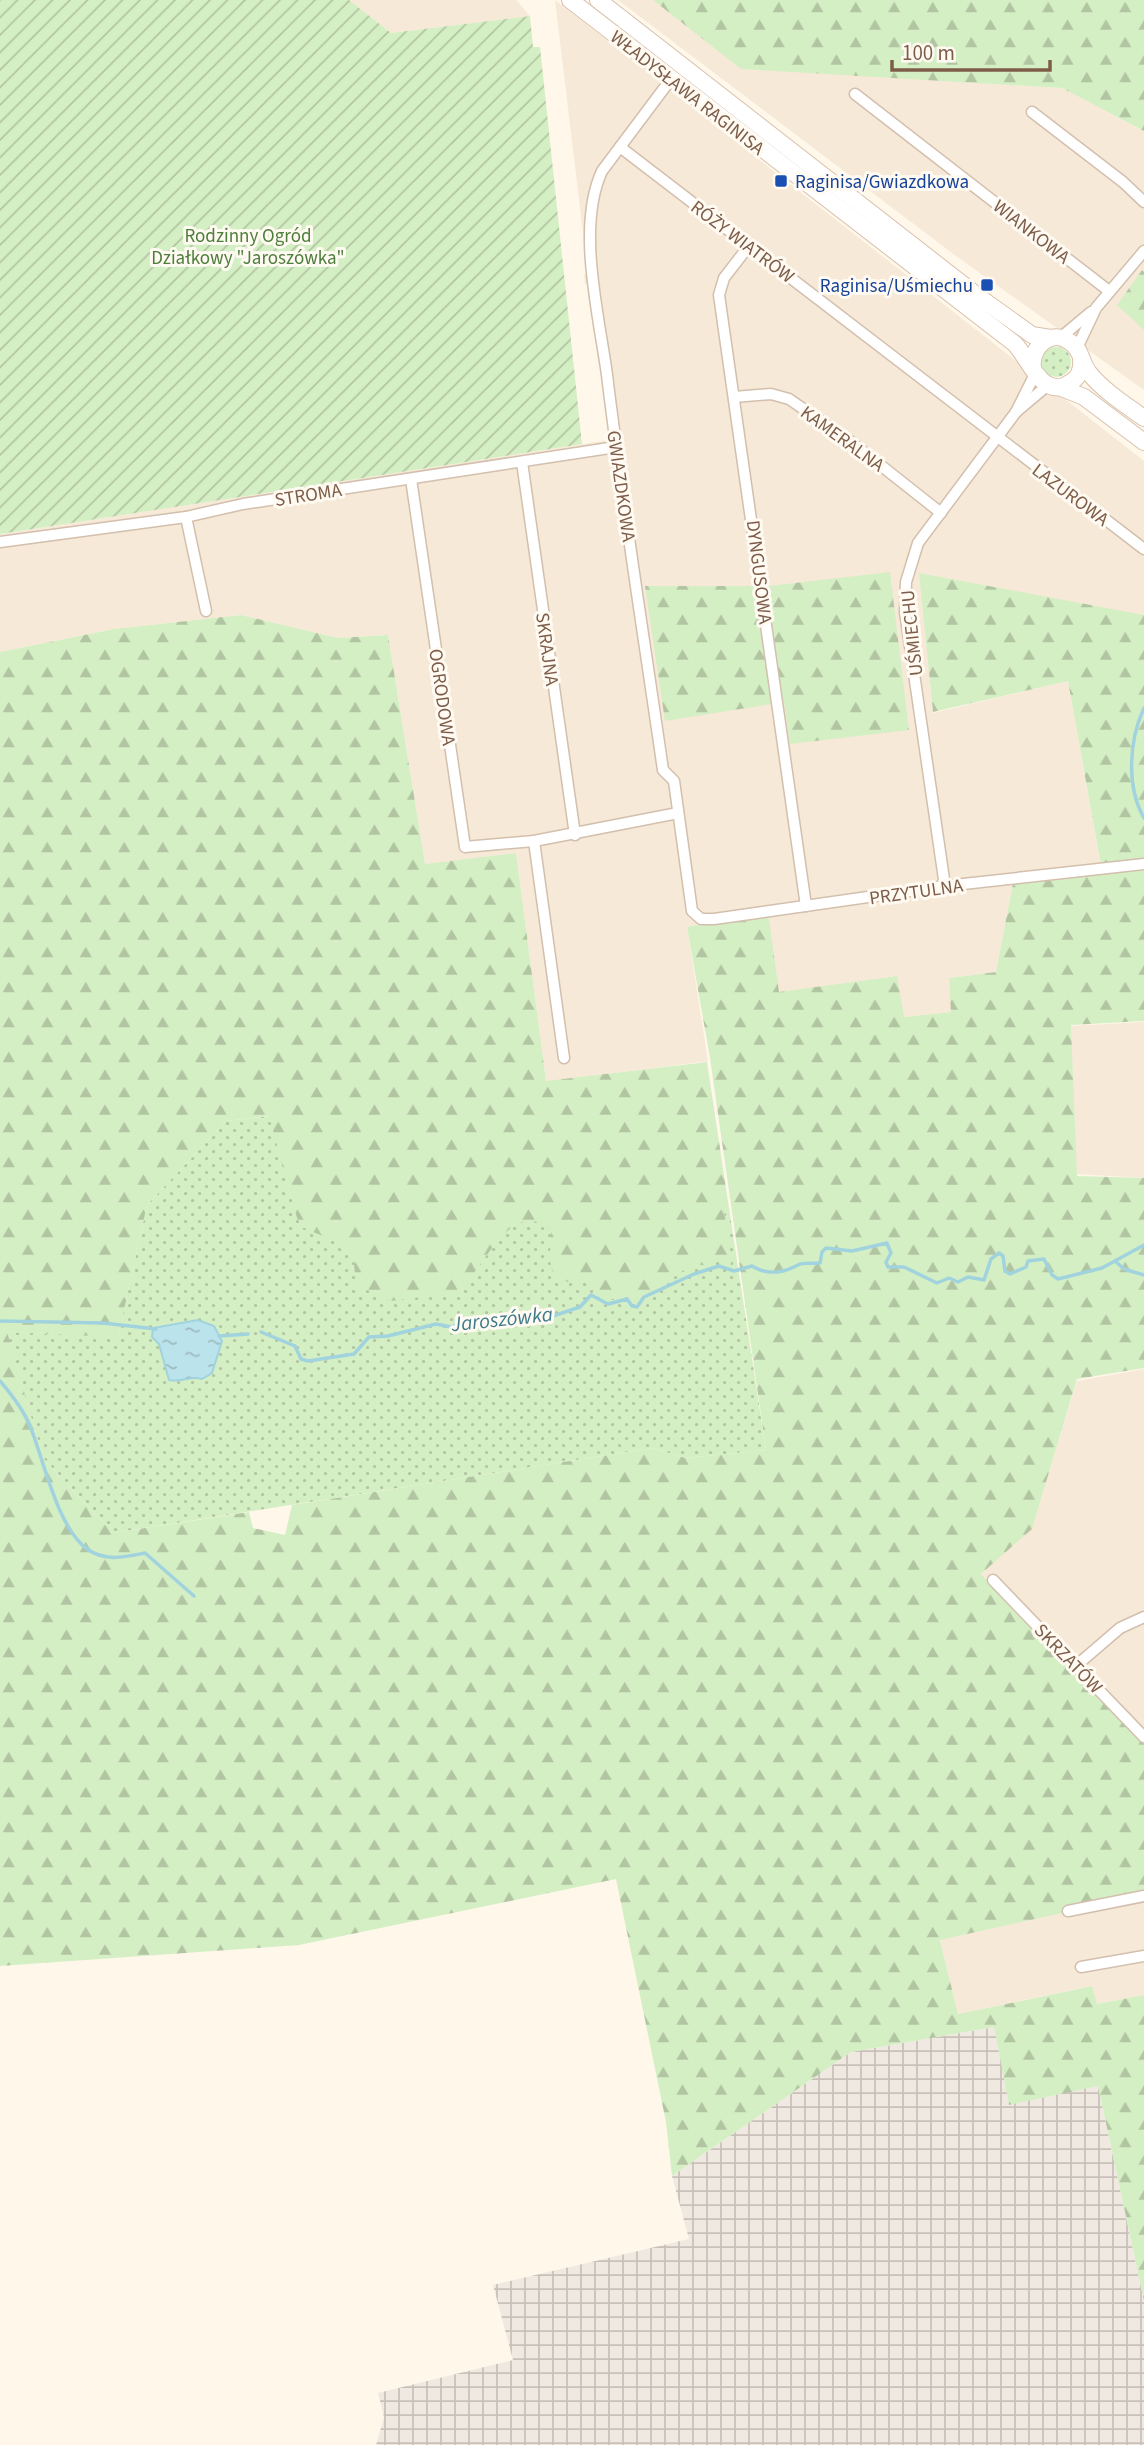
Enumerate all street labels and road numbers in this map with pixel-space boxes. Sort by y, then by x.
street label: WŁADYSŁAWA RAGINISA [604,24,770,162]
street label: RÓŻY WIATRÓW [685,194,800,290]
street label: WIANKOWA [987,194,1076,271]
street label: KAMERALNA [795,400,890,479]
street label: GWIAZDKOWA [599,429,642,544]
street label: LAZUROWA [1026,457,1115,534]
street label: STROMA [273,477,344,514]
street label: DYNGUSOWA [739,519,778,626]
street label: UŚMIECHU [895,588,930,677]
street label: SKRAJNA [528,611,565,688]
street label: OGRODOWA [421,647,462,748]
street label: PRZYTULNA [868,872,966,912]
street label: SKRZATÓW [1028,1618,1108,1700]

